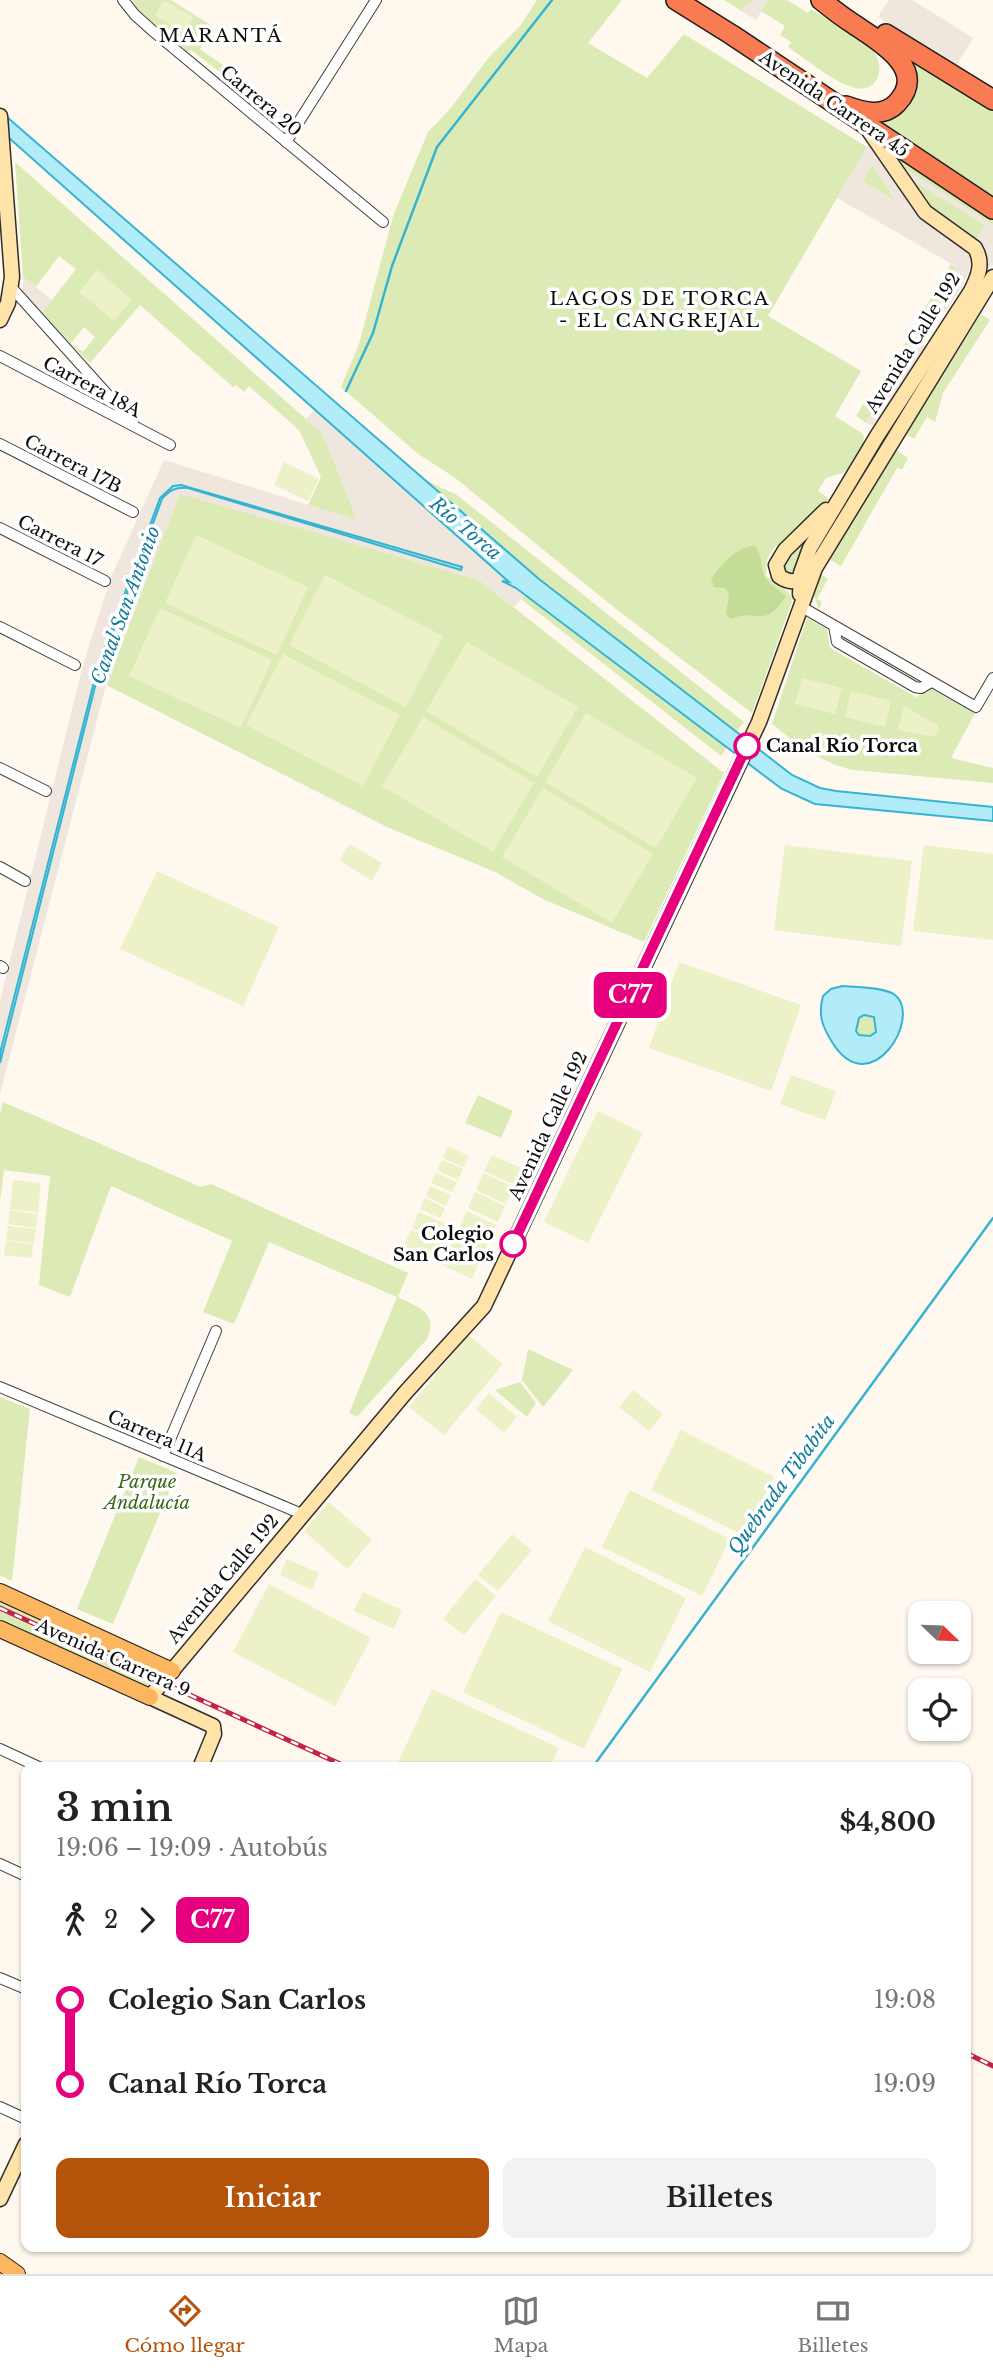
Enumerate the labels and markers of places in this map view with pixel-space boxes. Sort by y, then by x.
marker: Canal Río Torca [734,733,760,759]
place label: Canal Río Torca [766,735,918,757]
place label: Colegio San Carlos [393,1223,494,1266]
marker: Colegio San Carlos [500,1231,526,1257]

